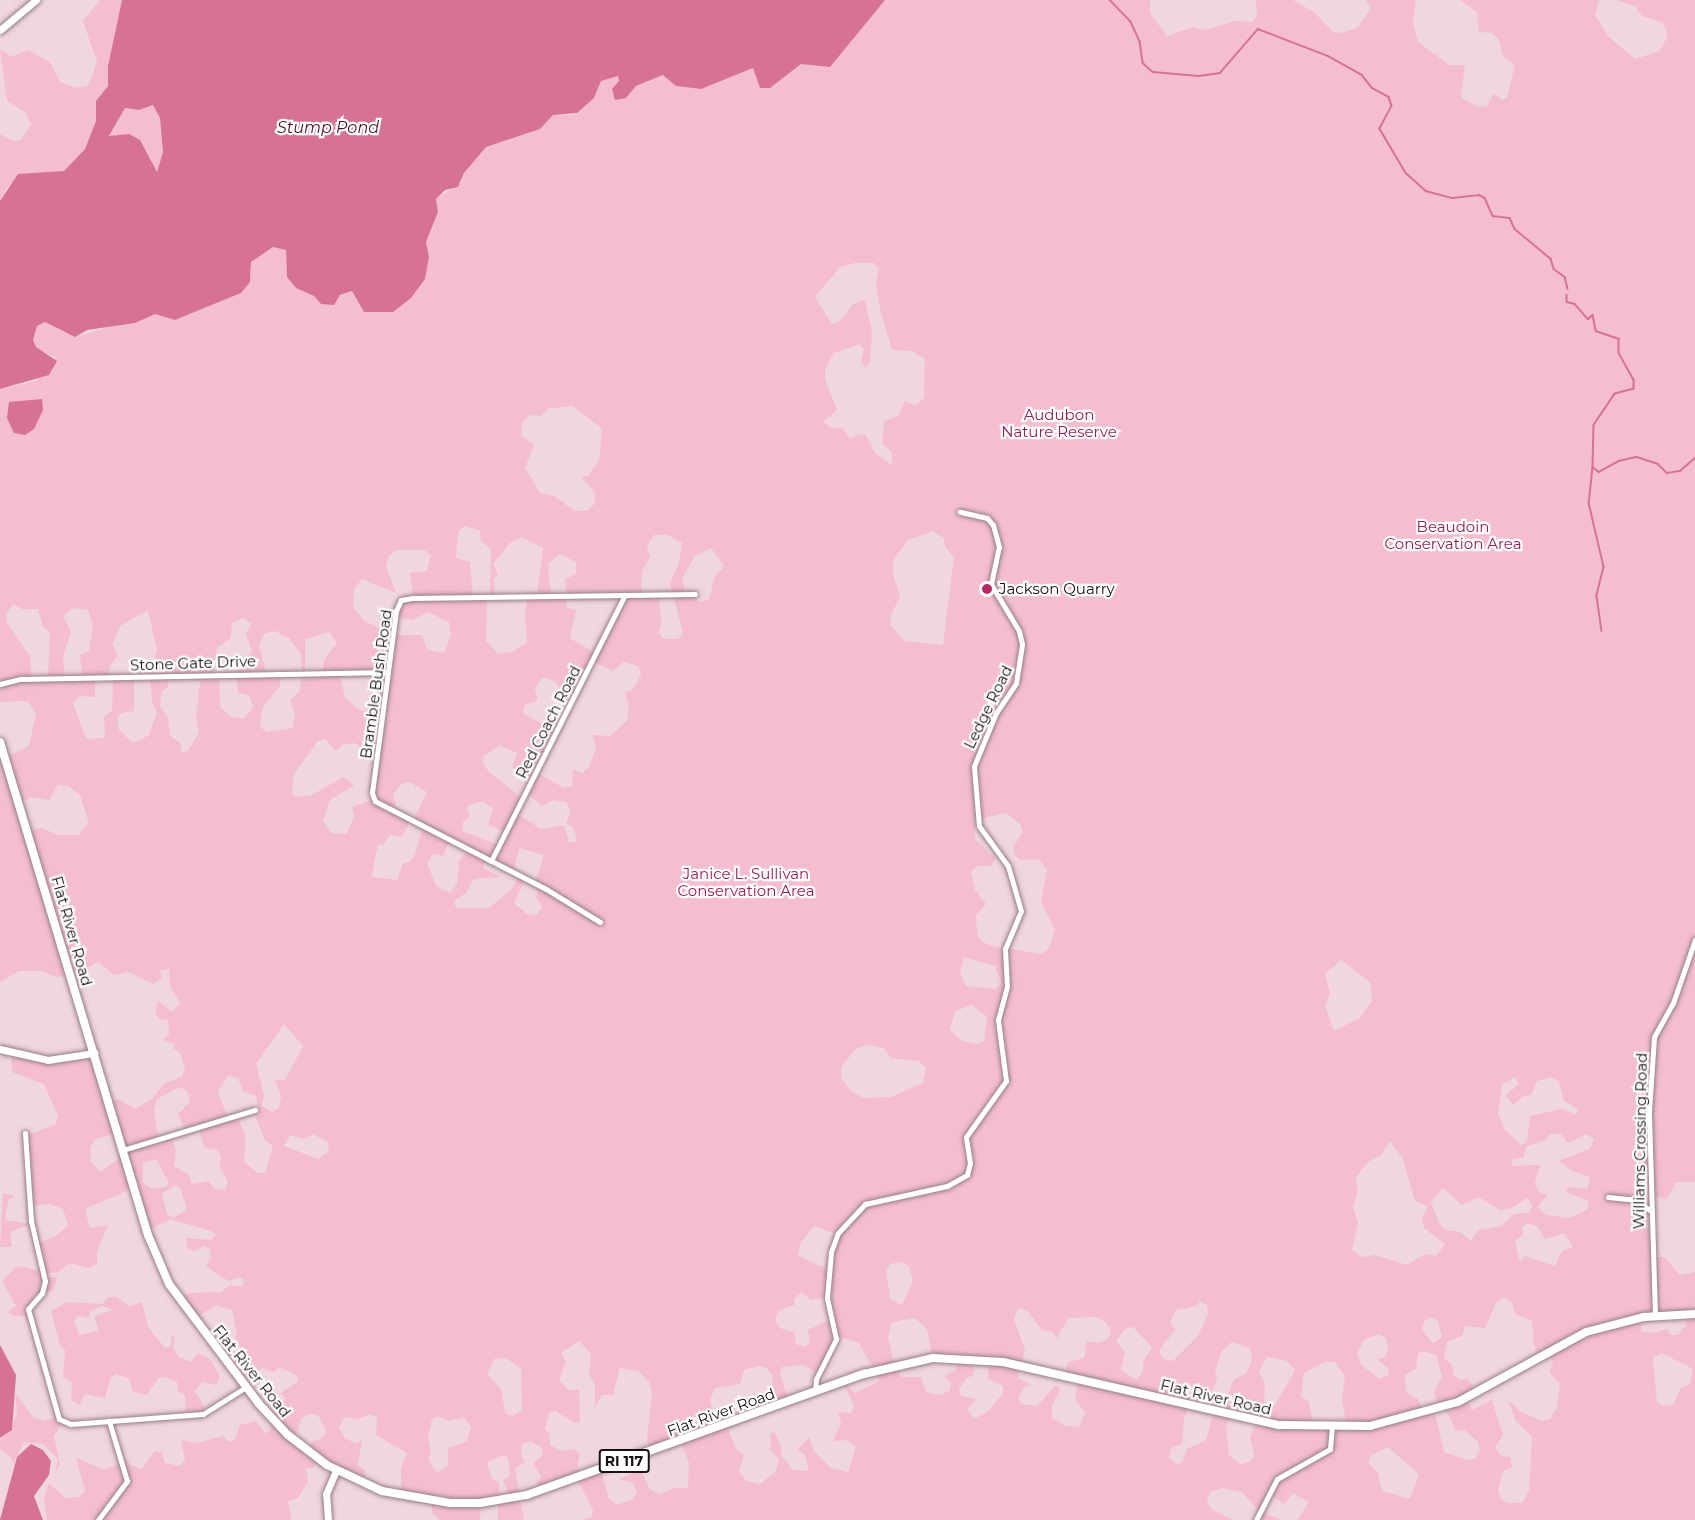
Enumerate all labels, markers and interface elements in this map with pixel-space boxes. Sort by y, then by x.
water label: Stump Pond [277,118,379,138]
park label: Audubon Nature Reserve [1001,405,1117,440]
park label: Beaudoin Conservation Area [1384,517,1522,552]
place label: Jackson Quarry [999,580,1115,598]
marker: Jackson Quarry [980,582,994,596]
street label: Bramble Bush Road [357,608,395,760]
street label: Stone Gate Drive [130,652,256,674]
street label: Ledge Road [960,662,1016,752]
street label: Red Coach Road [512,663,584,781]
park label: Janice L. Sullivan Conservation Area [677,864,815,899]
street label: Flat River Road [48,874,96,988]
street label: Williams Crossing Road [1629,1053,1651,1229]
street label: Flat River Road [209,1321,295,1421]
street label: Flat River Road [1159,1375,1273,1419]
street label: Flat River Road [665,1384,777,1440]
road number: RI 117 [598,1450,650,1472]

